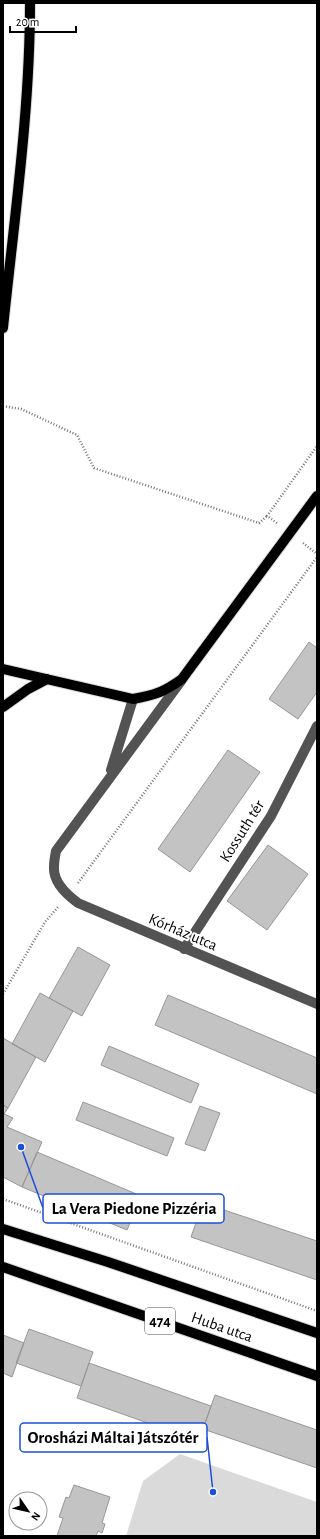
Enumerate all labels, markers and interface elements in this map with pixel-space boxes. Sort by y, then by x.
scale bar [10,8,76,34]
text: 20 m [16,16,39,28]
street label: Kossuth tér [217,796,268,865]
street label: Kórház utca [146,910,220,954]
callout: La Vera Piedone Pizzéria [43,1194,224,1223]
text: La Vera Piedone Pizzéria [51,1200,217,1217]
road number: 474 [145,1308,175,1334]
street label: Huba utca [189,1309,255,1345]
callout: Orosházi Máltai Játszótér [20,1423,207,1452]
text: Orosházi Máltai Játszótér [27,1429,199,1446]
north arrow [8,1491,48,1531]
text: N [29,1510,43,1523]

